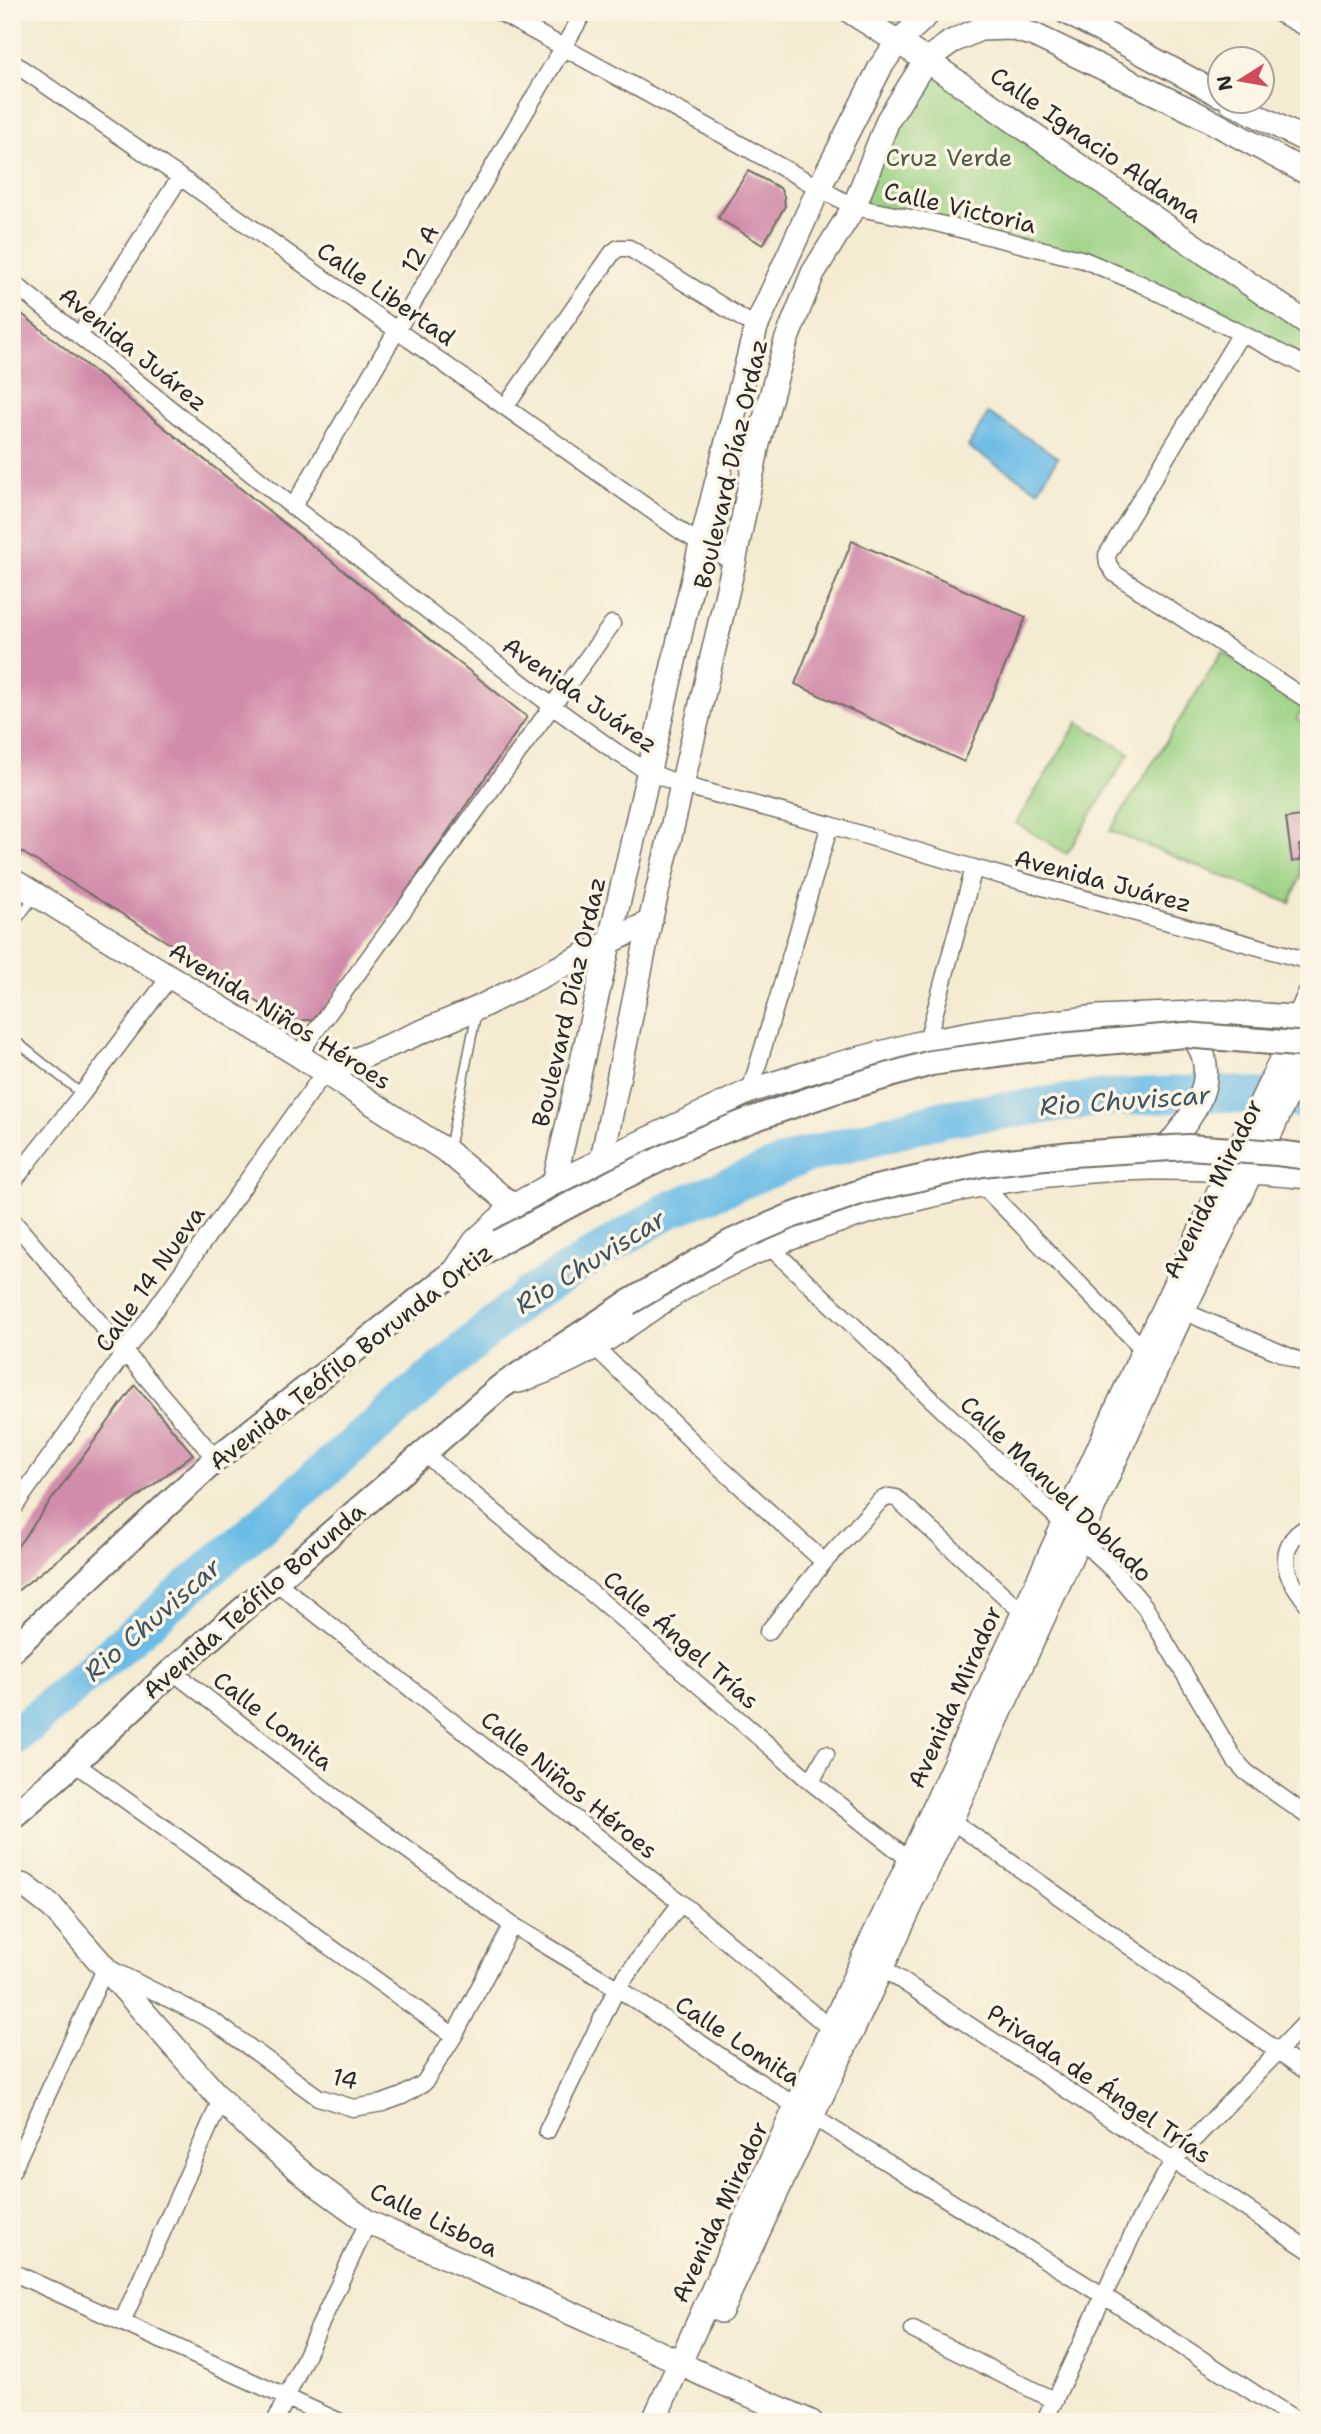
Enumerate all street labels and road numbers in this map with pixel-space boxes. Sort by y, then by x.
street label: Calle Ignacio Aldama [984,60,1208,230]
street label: Calle Victoria [881,175,1039,241]
street label: 12 A [393,219,447,279]
street label: Calle Libertad [311,234,461,354]
street label: Avenida Juárez [52,279,214,419]
street label: Boulevard Díaz Ordaz [687,336,775,592]
street label: Avenida Juárez [496,630,664,760]
street label: Avenida Juárez [1011,842,1195,920]
street label: Boulevard Díaz Ordaz [525,874,613,1130]
street label: Avenida Niños Héroes [163,935,397,1097]
street label: Avenida Mirador [1156,1094,1270,1284]
street label: Calle 14 Nueva [88,1200,212,1358]
street label: Avenida Teófilo Borunda Ortiz [203,1236,499,1478]
street label: Calle Manuel Doblado [953,1389,1159,1589]
street label: Avenida Teófilo Borunda [136,1495,372,1706]
street label: Calle Ángel Trías [596,1563,766,1717]
street label: Avenida Mirador [900,1601,1010,1793]
street label: Calle Lomita [206,1664,340,1778]
street label: Calle Niños Héroes [474,1704,664,1866]
street label: Calle Lomita [669,1988,807,2094]
street label: Privada de Ángel Trías [980,1997,1218,2171]
street label: 14 [329,2061,361,2097]
street label: Avenida Mirador [664,2116,776,2308]
street label: Calle Lisboa [365,2175,504,2265]

